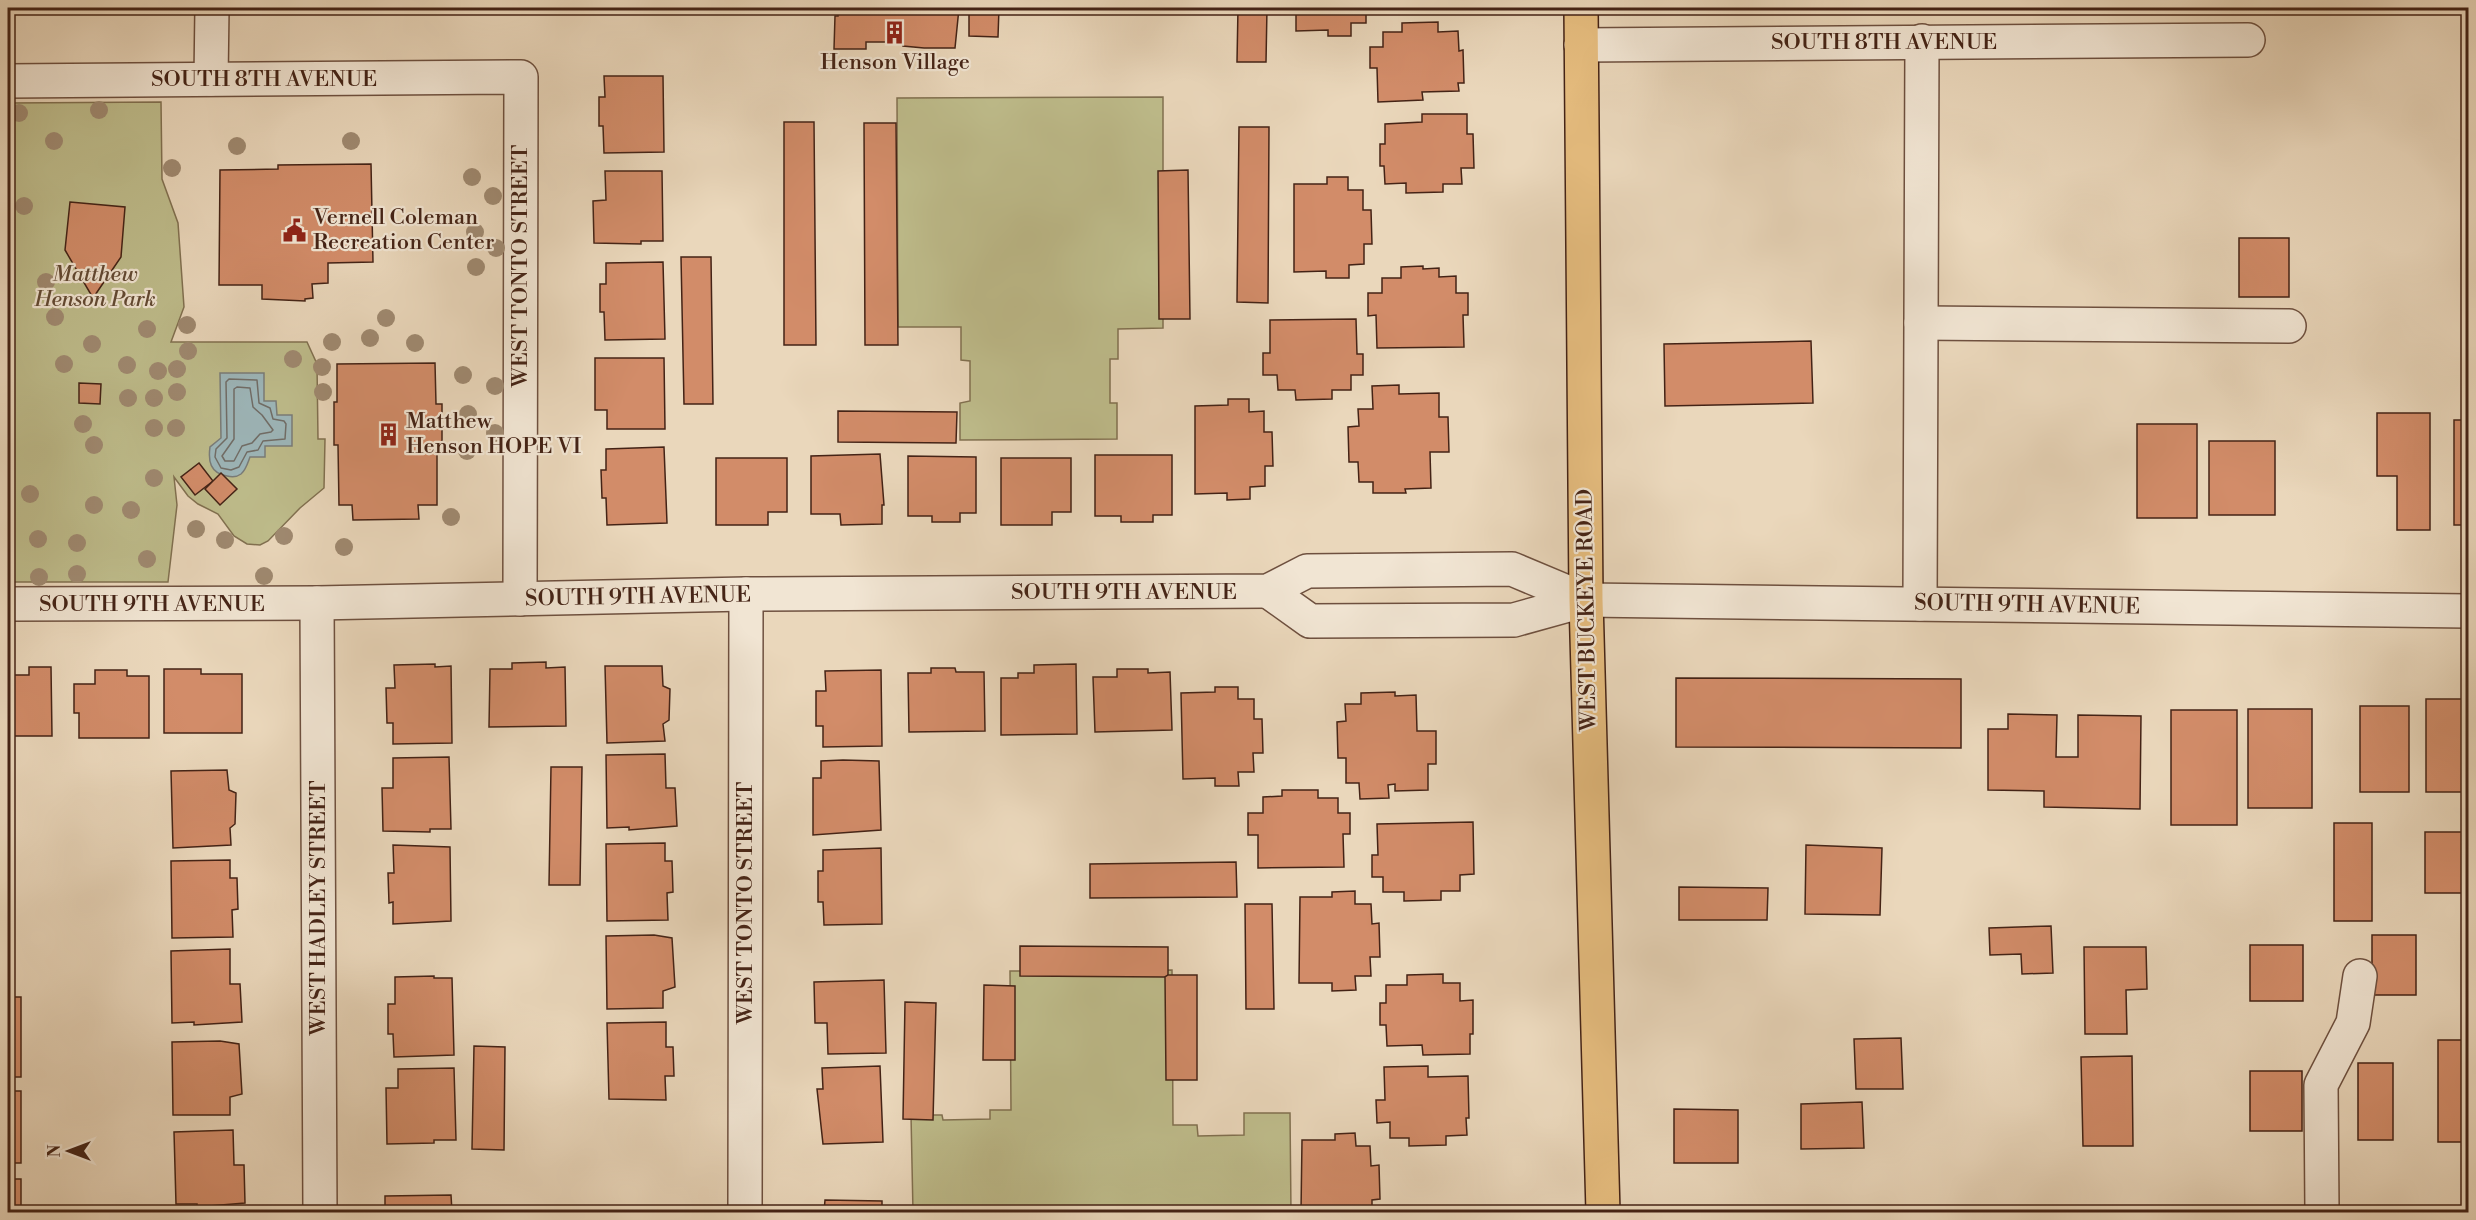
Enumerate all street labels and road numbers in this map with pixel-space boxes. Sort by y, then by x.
street label: SOUTH 8TH AVENUE [1771,29,1997,56]
street label: SOUTH 8TH AVENUE [151,66,377,93]
street label: WEST TONTO STREET [507,145,534,388]
street label: WEST BUCKEYE ROAD [1571,489,1603,732]
street label: SOUTH 9TH AVENUE [1011,579,1237,606]
street label: SOUTH 9TH AVENUE [525,582,751,612]
street label: SOUTH 9TH AVENUE [1914,590,2140,620]
street label: SOUTH 9TH AVENUE [39,591,265,618]
street label: WEST HADLEY STREET [305,780,332,1037]
street label: WEST TONTO STREET [732,782,759,1025]

